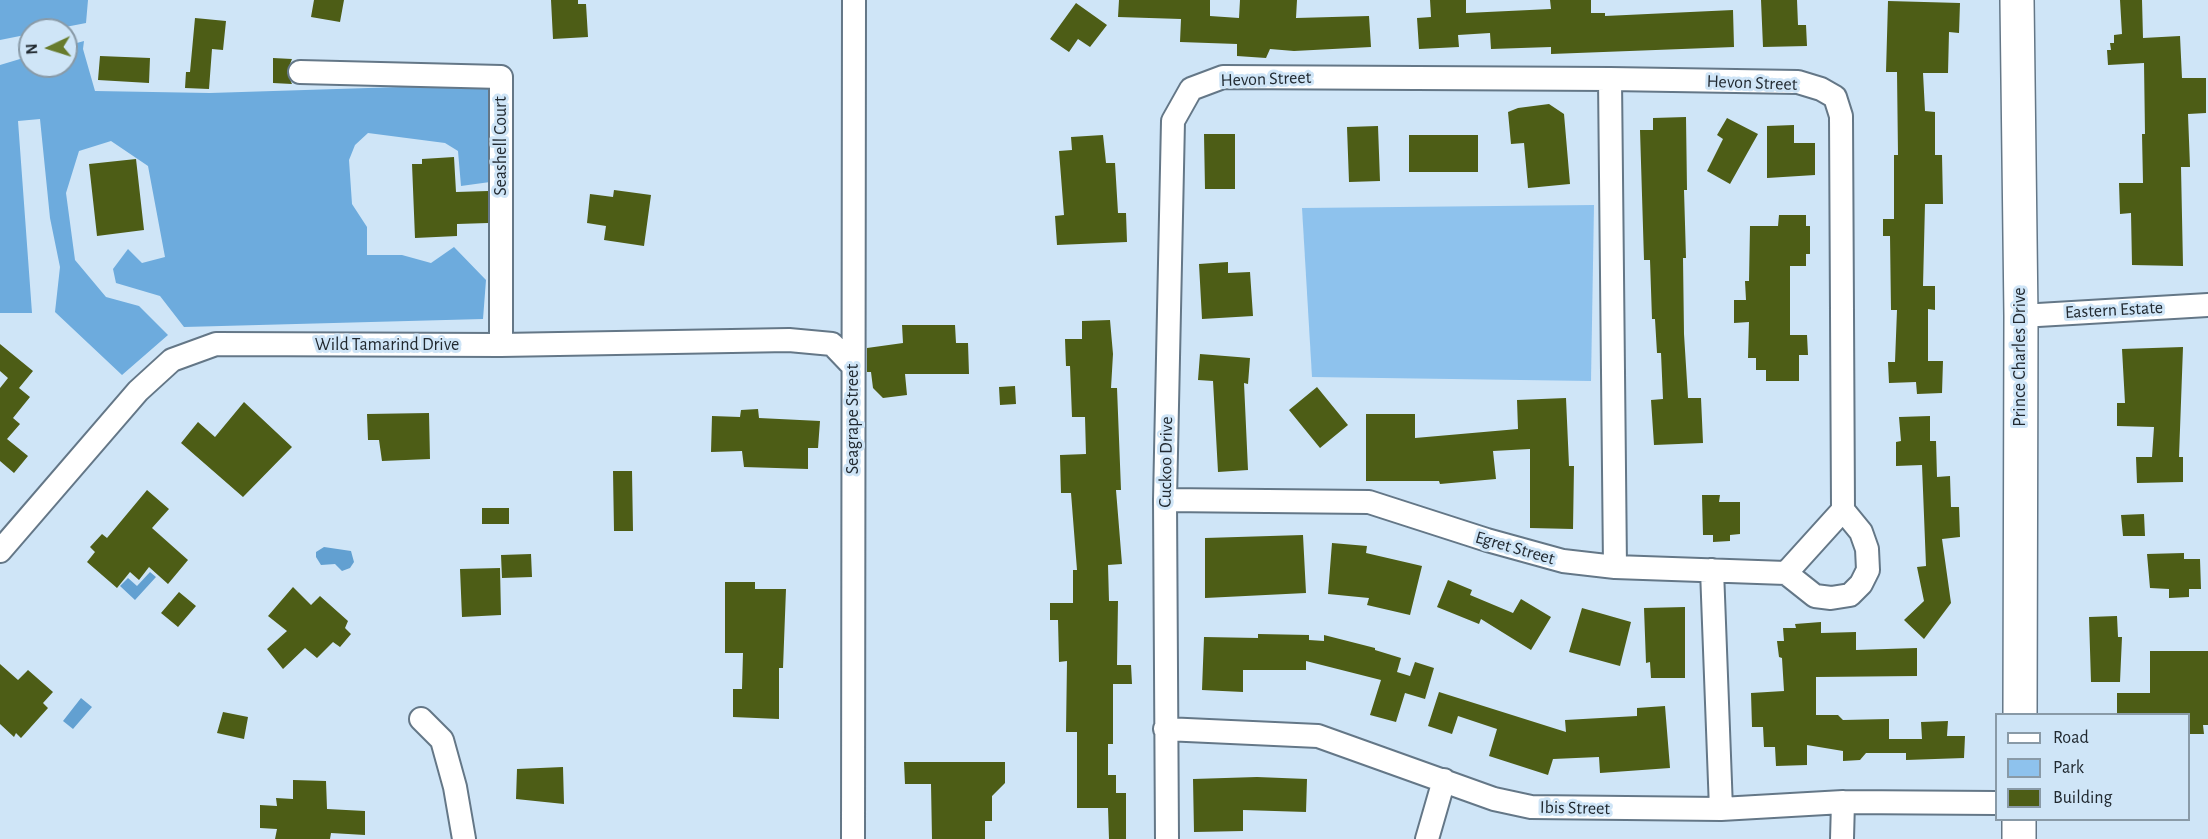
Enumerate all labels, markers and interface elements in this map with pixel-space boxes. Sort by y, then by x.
north arrow [18,18,78,78]
text: N [24,43,40,55]
street label: Hevon Street [1220,67,1312,91]
street label: Hevon Street [1706,71,1798,95]
street label: Seashell Court [490,96,512,196]
street label: Prince Charles Drive [2009,287,2031,427]
street label: Eastern Estate [2064,297,2164,323]
street label: Wild Tamarind Drive [315,334,459,356]
street label: Seagrape Street [842,364,864,474]
street label: Cuckoo Drive [1154,416,1178,508]
street label: Egret Street [1473,526,1557,570]
legend [1995,713,2190,821]
text: Road [2053,729,2089,747]
text: Park [2053,759,2084,777]
text: Building [2053,789,2112,807]
street label: Ibis Street [1540,797,1610,819]

